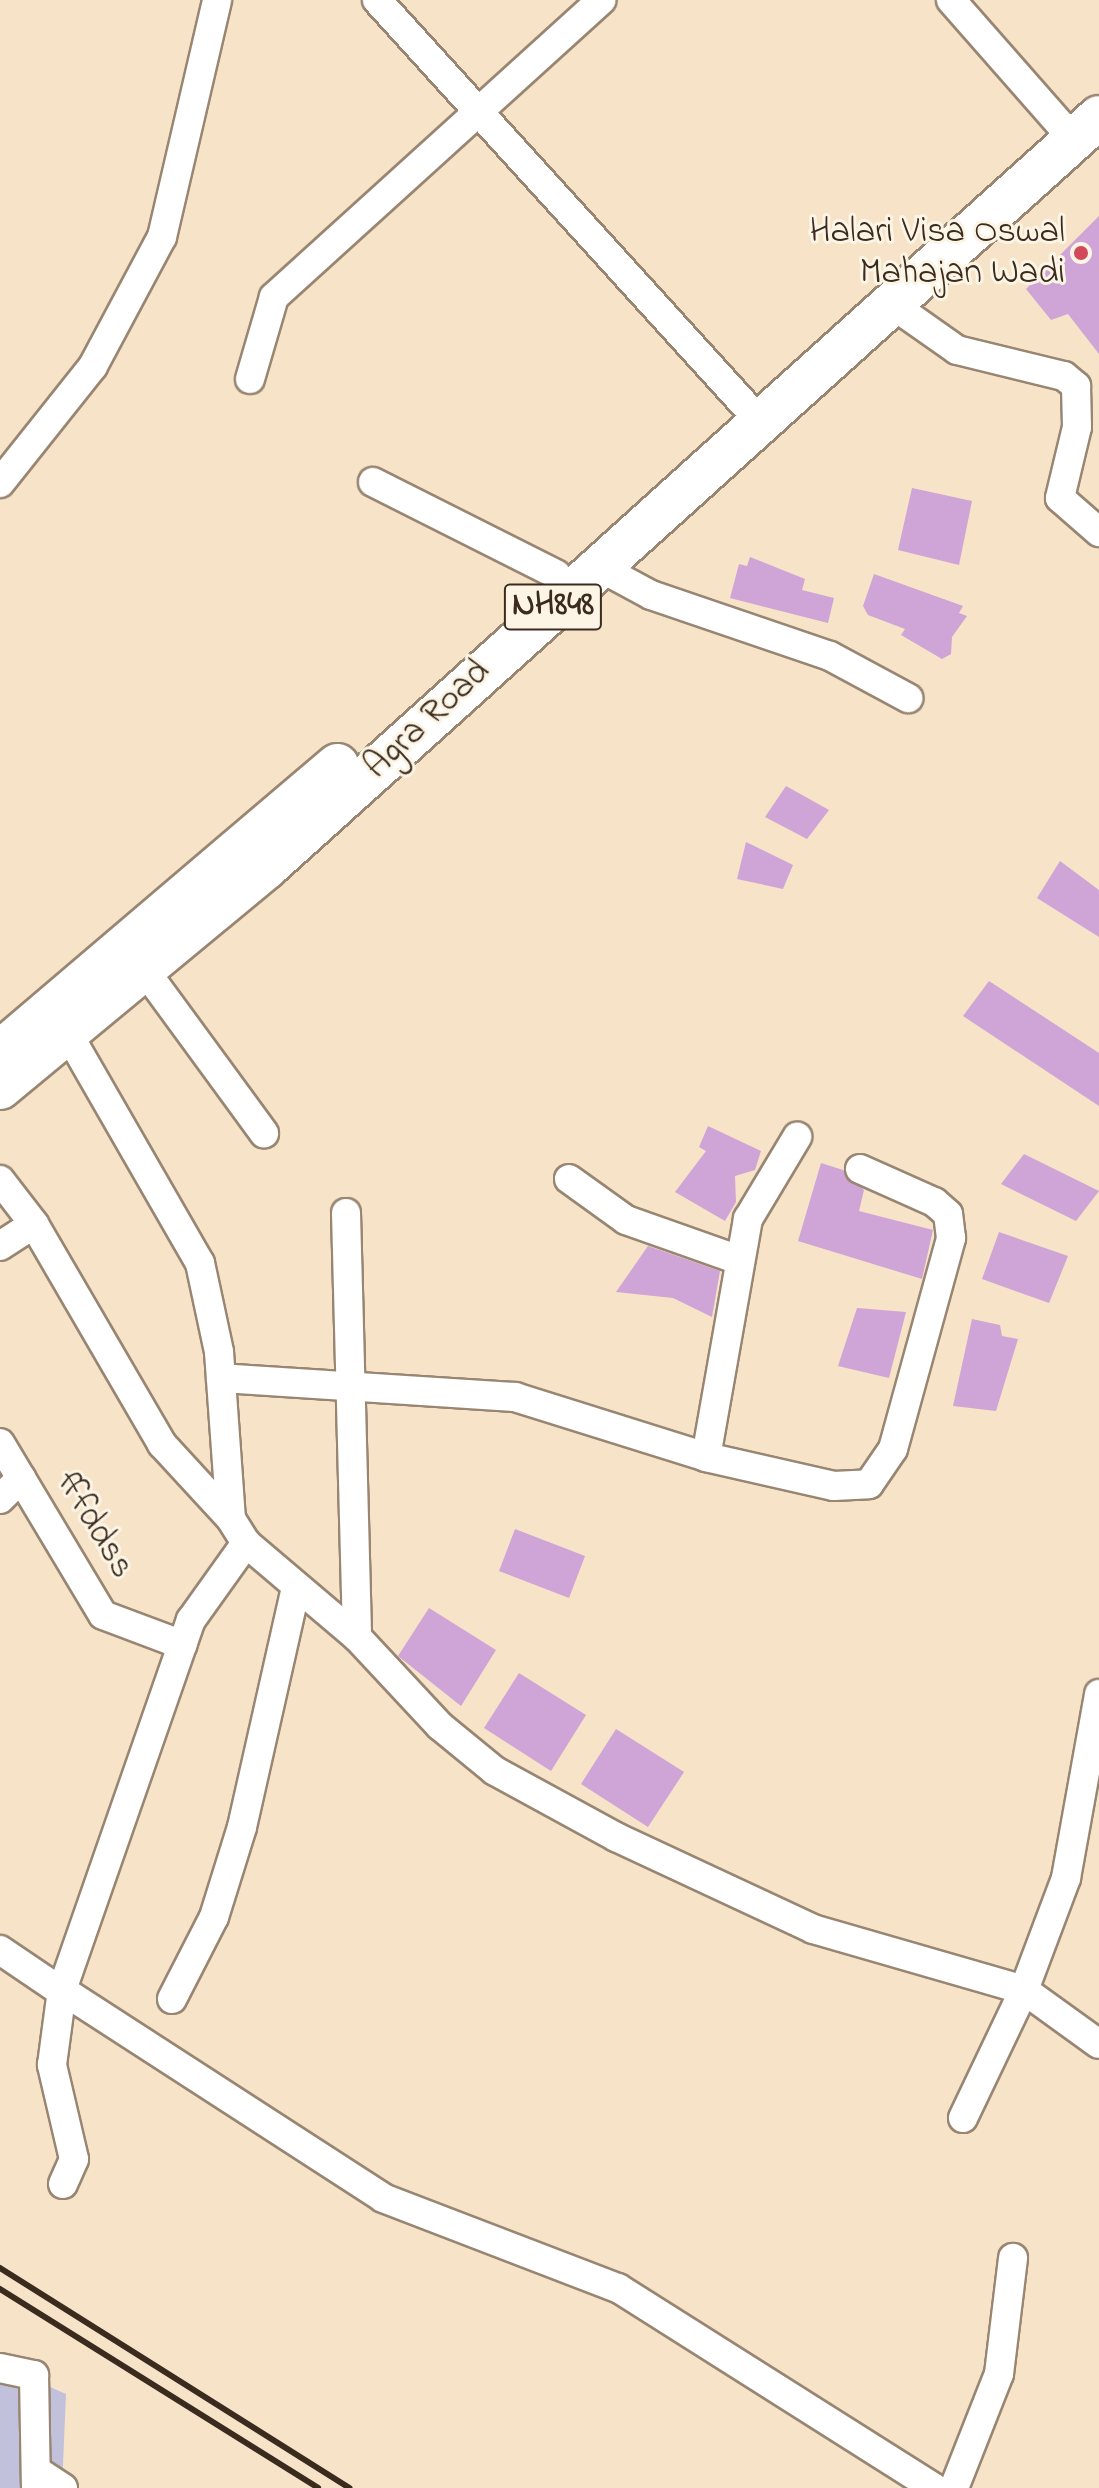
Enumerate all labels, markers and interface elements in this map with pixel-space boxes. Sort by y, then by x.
place label: Halari Visa Oswal Mahajan Wadi [809,210,1065,295]
marker: Halari Visa Oswal Mahajan Wadi [1072,244,1090,262]
road number: NH848 [503,577,603,637]
street label: Agra Road [356,651,500,789]
street label: fffddss [45,1464,143,1586]

